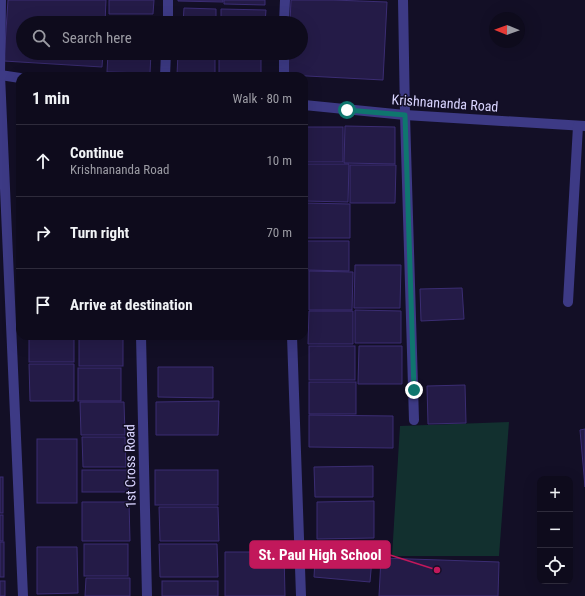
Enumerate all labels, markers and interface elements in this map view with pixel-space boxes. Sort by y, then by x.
north arrow [489,12,525,48]
search box [16,16,308,60]
icon: search [30,27,52,49]
text: Search here [62,29,132,47]
text: 1 min [32,88,70,108]
text: Walk · 80 m [232,91,292,106]
street label: Krishnananda Road [391,91,499,115]
route start [338,101,356,119]
text: Continue [70,144,124,162]
icon: ahead [32,150,54,172]
text: 10 m [266,153,292,168]
text: Krishnananda Road [70,162,169,177]
icon: right [32,222,54,244]
text: Turn right [70,224,129,242]
text: 70 m [266,225,292,240]
icon: arrive [32,294,54,316]
text: Arrive at destination [70,296,193,314]
route end [405,381,423,399]
street label: 1st Cross Road [121,424,139,508]
map controls [537,476,573,584]
button: + [537,476,573,512]
button: − [537,512,573,548]
callout: St. Paul High School [250,541,390,568]
text: St. Paul High School [258,546,382,564]
button: locate [537,548,573,584]

